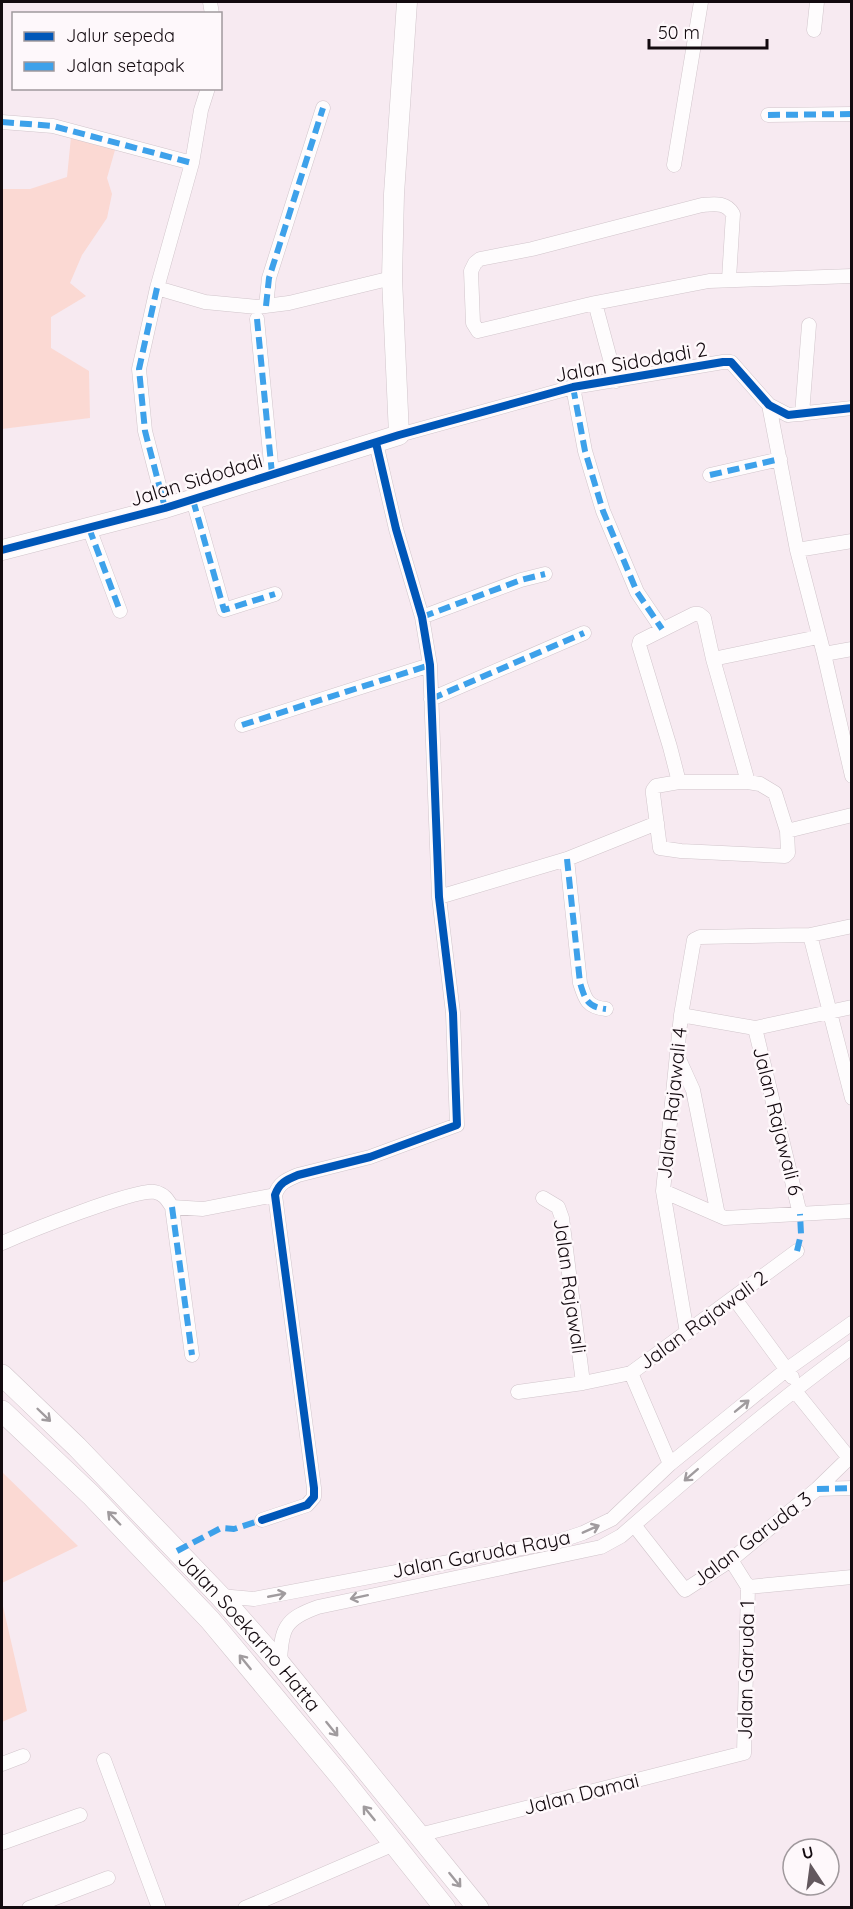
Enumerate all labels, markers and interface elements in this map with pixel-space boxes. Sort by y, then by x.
legend [12,12,222,90]
scale bar [649,12,768,50]
text: 50 m [658,21,700,44]
text: Jalur sepeda [66,24,175,47]
text: Jalan setapak [66,54,185,77]
street label: Jalan Sidodadi 2 [553,336,709,387]
street label: Jalan Sidodadi [126,447,265,512]
street label: Jalan Rajawali 4 [651,1026,692,1180]
street label: Jalan Rajawali 6 [748,1044,809,1198]
street label: Jalan Rajawali [549,1217,592,1355]
street label: Jalan Rajawali 2 [633,1265,772,1375]
one-way arrow [733,1400,749,1413]
one-way arrow [36,1408,51,1422]
one-way arrow [684,1468,699,1482]
street label: Jalan Garuda 3 [687,1486,816,1592]
one-way arrow [107,1510,121,1525]
one-way arrow [582,1523,600,1535]
street label: Jalan Garuda Raya [389,1524,572,1583]
street label: Jalan Soekarno Hatta [173,1547,326,1716]
one-way arrow [267,1589,287,1600]
one-way arrow [350,1592,369,1604]
street label: Jalan Garuda 1 [732,1600,759,1740]
one-way arrow [238,1654,251,1670]
one-way arrow [326,1721,339,1737]
street label: Jalan Damai [520,1767,641,1820]
one-way arrow [362,1805,375,1821]
north arrow [781,1837,841,1897]
text: U [800,1841,815,1863]
one-way arrow [449,1872,462,1888]

